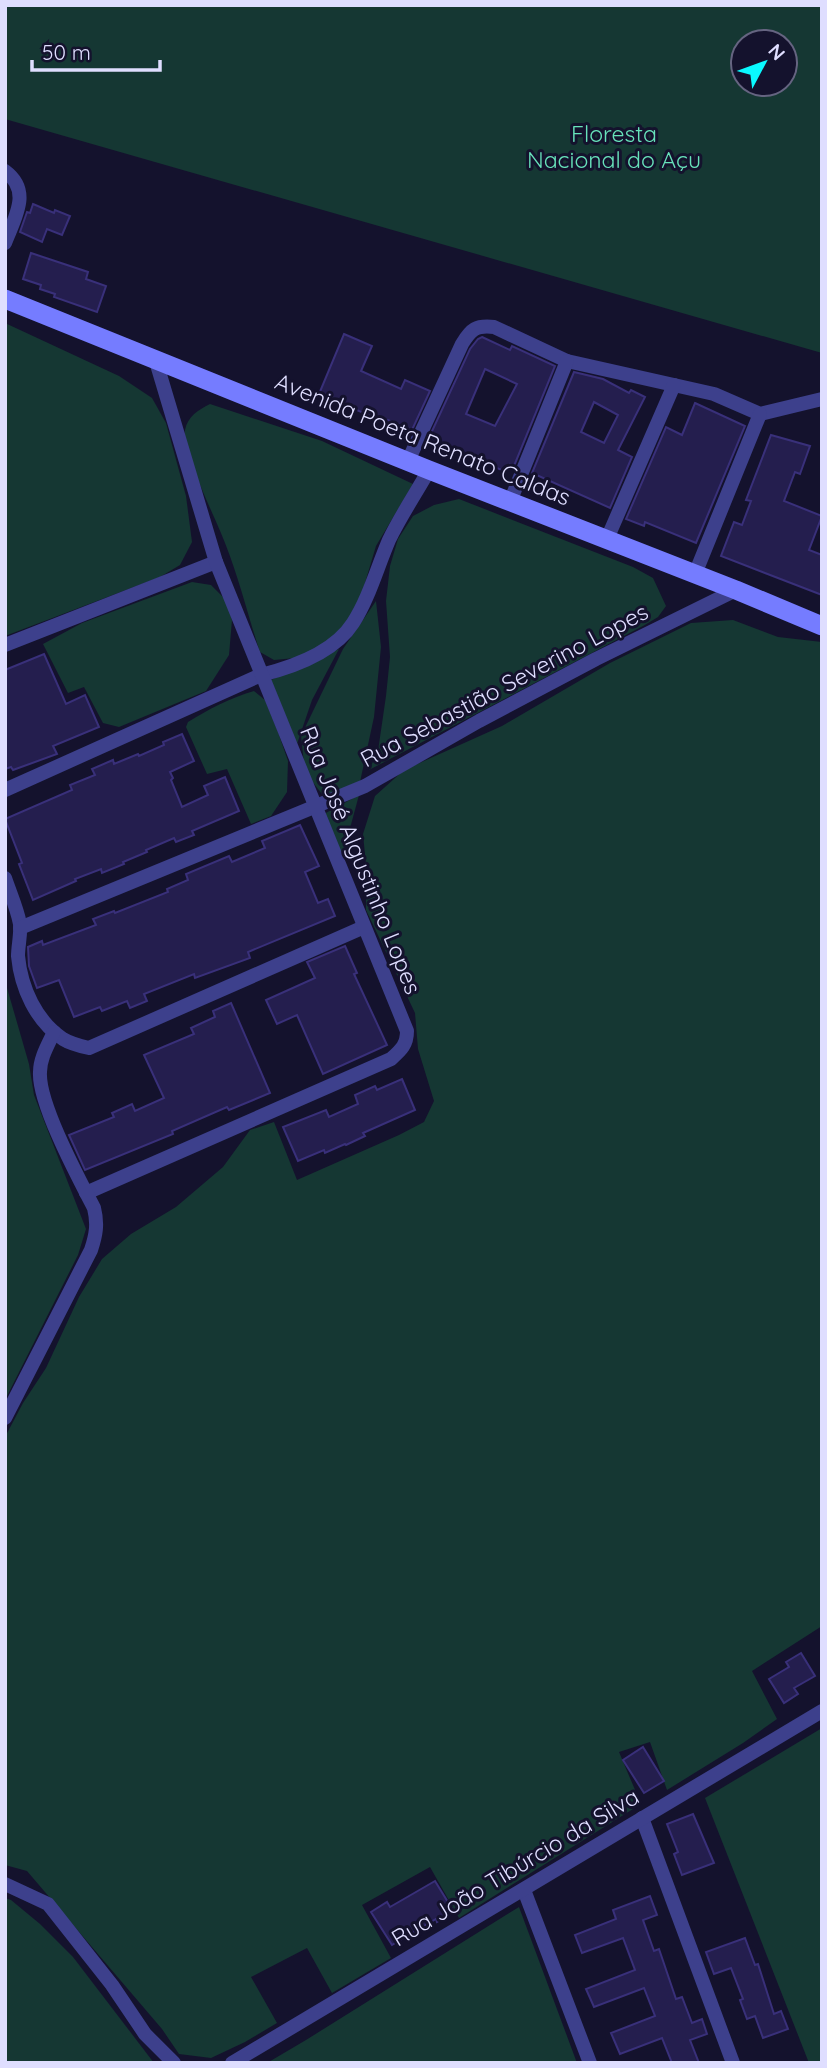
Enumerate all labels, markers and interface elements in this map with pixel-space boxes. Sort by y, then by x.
scale bar [32,28,159,72]
north arrow [729,28,799,98]
text: 50 m [42,39,91,65]
text: N [763,39,790,65]
park label: Floresta Nacional do Açu [527,119,701,174]
street label: Avenida Poeta Renato Caldas [271,366,575,512]
street label: Rua Sebastião Severino Lopes [355,597,653,773]
street label: Rua José Algustinho Lopes [294,722,428,998]
street label: Rua João Tibúrcio da Silva [386,1782,644,1952]

